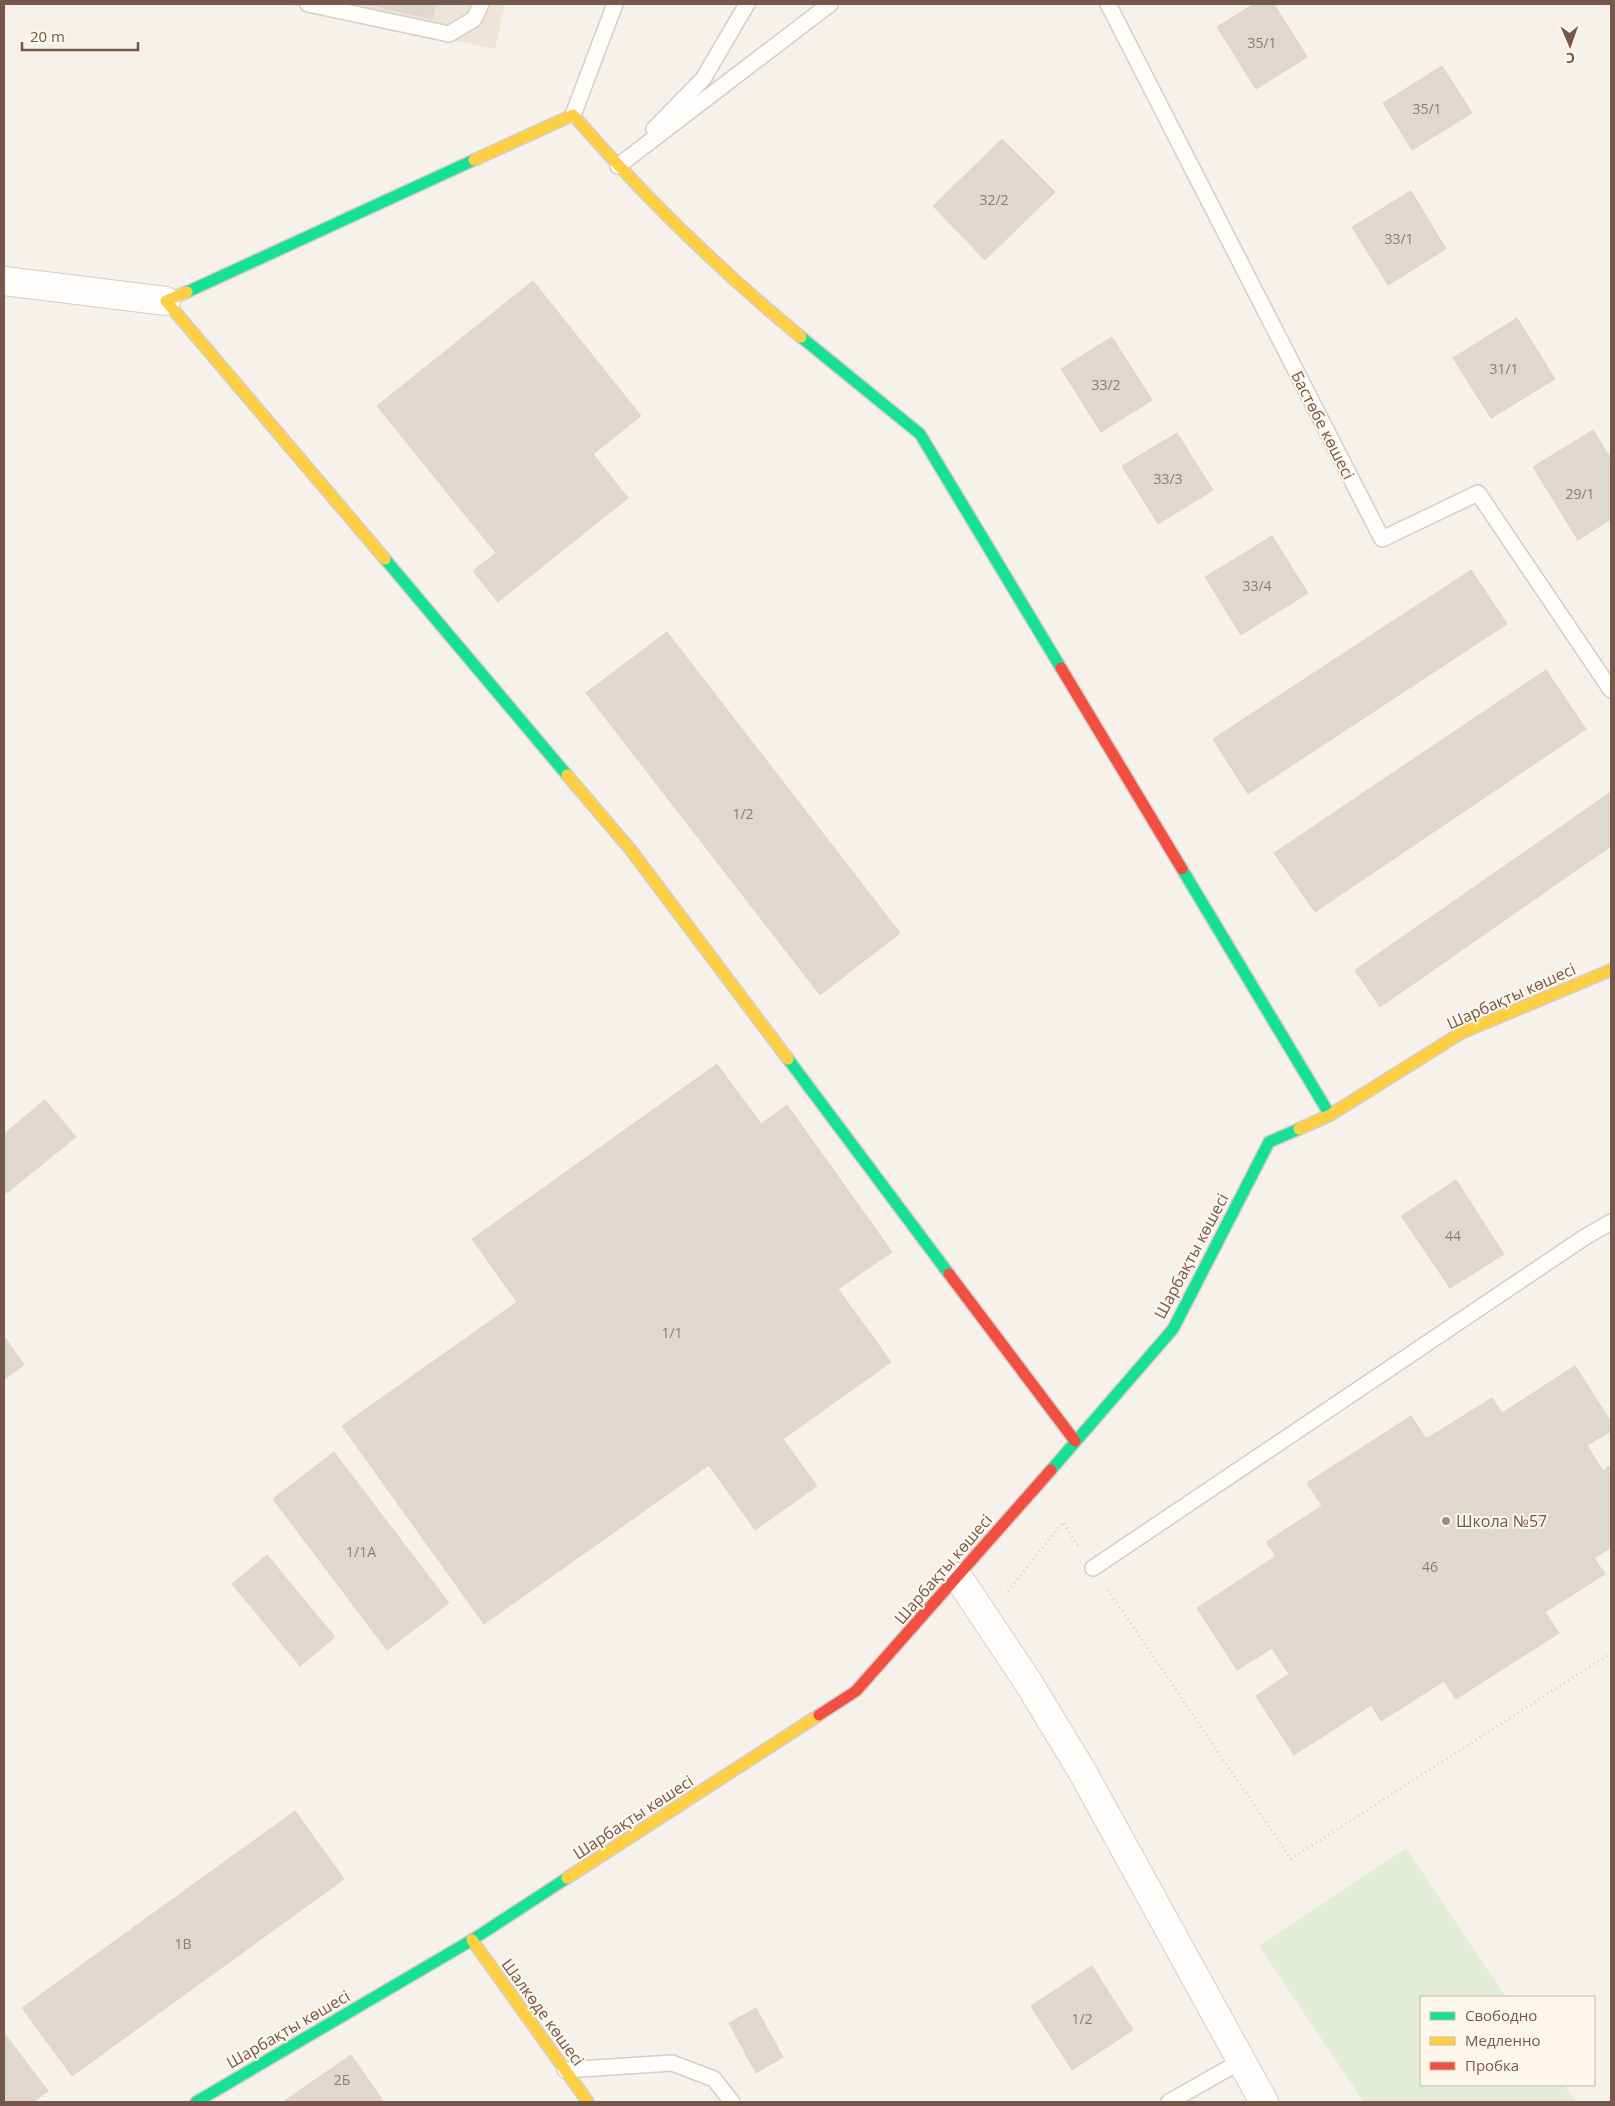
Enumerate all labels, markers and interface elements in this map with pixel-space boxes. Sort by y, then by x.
scale bar [22,20,139,52]
north arrow [1545,20,1595,70]
text: 20 m [30,26,65,46]
house number: 35/1 [1247,33,1277,52]
text: С [1566,49,1575,68]
house number: 35/1 [1412,99,1442,118]
house number: 32/2 [979,190,1009,209]
house number: 33/1 [1384,229,1414,248]
house number: 31/1 [1489,359,1519,378]
street label: Бастөбе көшесі [1286,367,1360,483]
house number: 33/2 [1091,375,1121,394]
house number: 33/3 [1153,469,1183,488]
house number: 29/1 [1565,484,1595,503]
house number: 33/4 [1242,576,1272,595]
house number: 1/2 [732,804,754,823]
street label: Шарбақты көшесі [1443,958,1579,1034]
street label: Шарбақты көшесі [1149,1189,1233,1323]
house number: 44 [1445,1226,1461,1245]
house number: 1/1 [661,1323,683,1342]
street label: Шарбақты көшесі [889,1509,997,1629]
place label: Школа №57 [1456,1510,1547,1532]
marker: Школа №57 [1440,1515,1452,1527]
house number: 1/1А [346,1542,376,1561]
house number: 46 [1422,1557,1438,1576]
street label: Шарбақты көшесі [569,1770,697,1864]
house number: 1В [174,1934,192,1953]
street label: Шалкөде көшесі [497,1954,589,2070]
street label: Шарбақты көшесі [222,1985,354,2073]
legend [1420,1996,1595,2086]
text: Свободно [1465,2005,1537,2025]
house number: 1/2 [1071,2009,1093,2028]
text: Медленно [1465,2030,1541,2050]
text: Пробка [1465,2055,1519,2075]
house number: 2Б [334,2070,350,2089]

